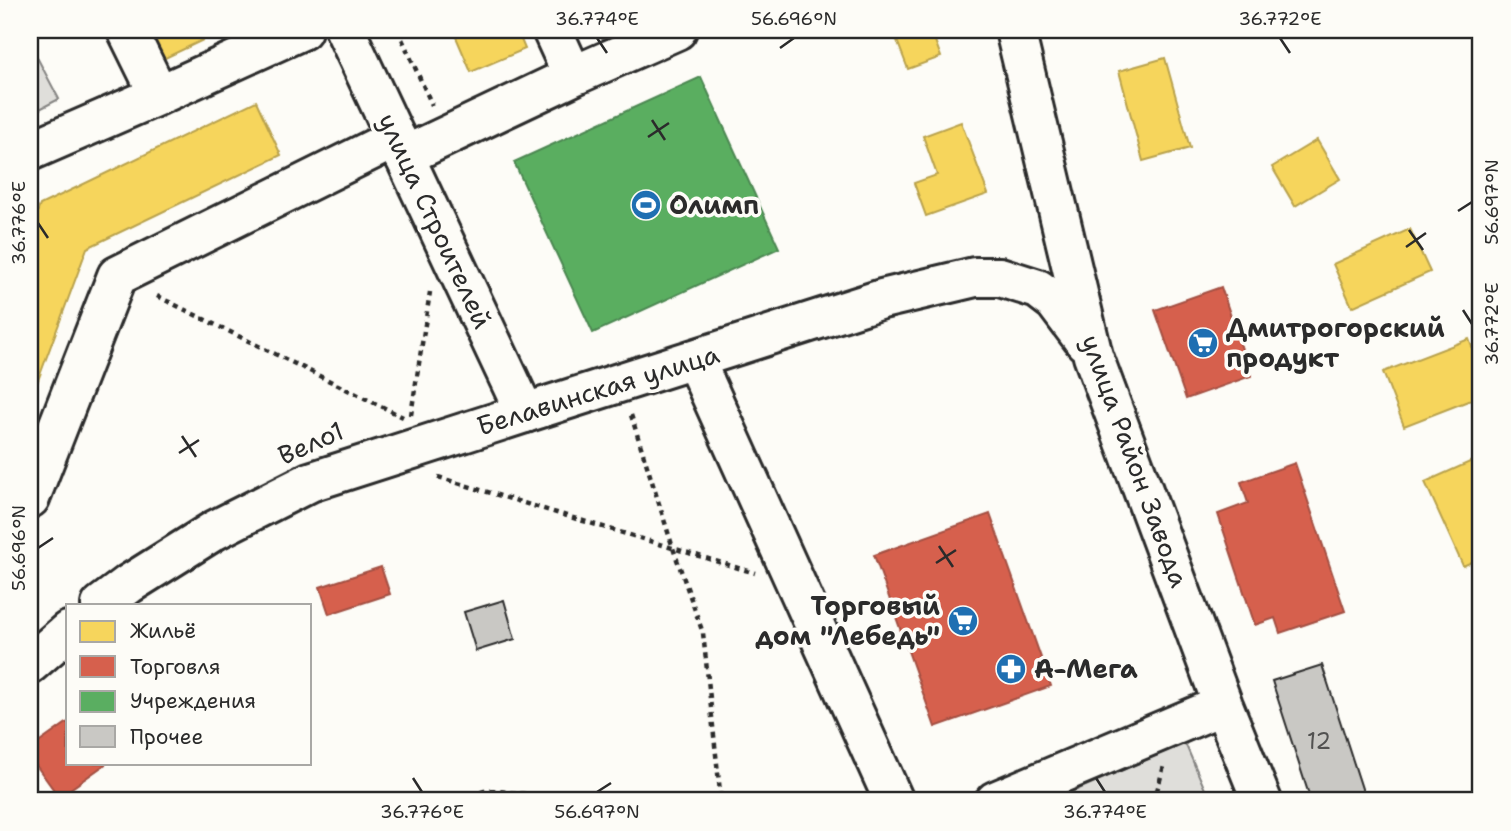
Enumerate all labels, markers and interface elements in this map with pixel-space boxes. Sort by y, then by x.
text: 36.774°E [555,7,639,31]
text: 56.696°N [751,7,837,31]
text: 36.772°E [1238,7,1322,31]
street label: улица Строителей [370,107,501,334]
text: 56.697°N [1480,159,1504,245]
text: 36.776°E [7,181,31,265]
place label: Олимп [669,187,759,222]
sports icon: Олимп [629,188,663,222]
text: 36.772°E [1480,282,1504,366]
place label: Дмитрогорский продукт [1226,310,1445,375]
supermarket icon: Дмитрогорский продукт [1186,326,1220,360]
street label: улица Район Завода [1073,330,1197,592]
street label: Белавинская улица [472,336,723,443]
street label: Вело1 [272,413,349,472]
text: 56.696°N [7,505,31,591]
place label: Торговый дом "Лебедь" [755,588,940,653]
legend [66,604,312,764]
supermarket icon: Торговый дом "Лебедь" [946,604,980,638]
text: Жильё [130,617,196,645]
place label: А-Мега [1034,651,1138,686]
pharmacy icon: А-Мега [994,652,1028,686]
text: Торговля [130,653,220,681]
text: Учреждения [130,687,256,715]
text: Прочее [130,723,203,751]
house number: 12 [1307,726,1331,756]
text: 36.776°E [380,800,464,824]
text: 56.697°N [554,800,640,824]
text: 36.774°E [1063,800,1147,824]

